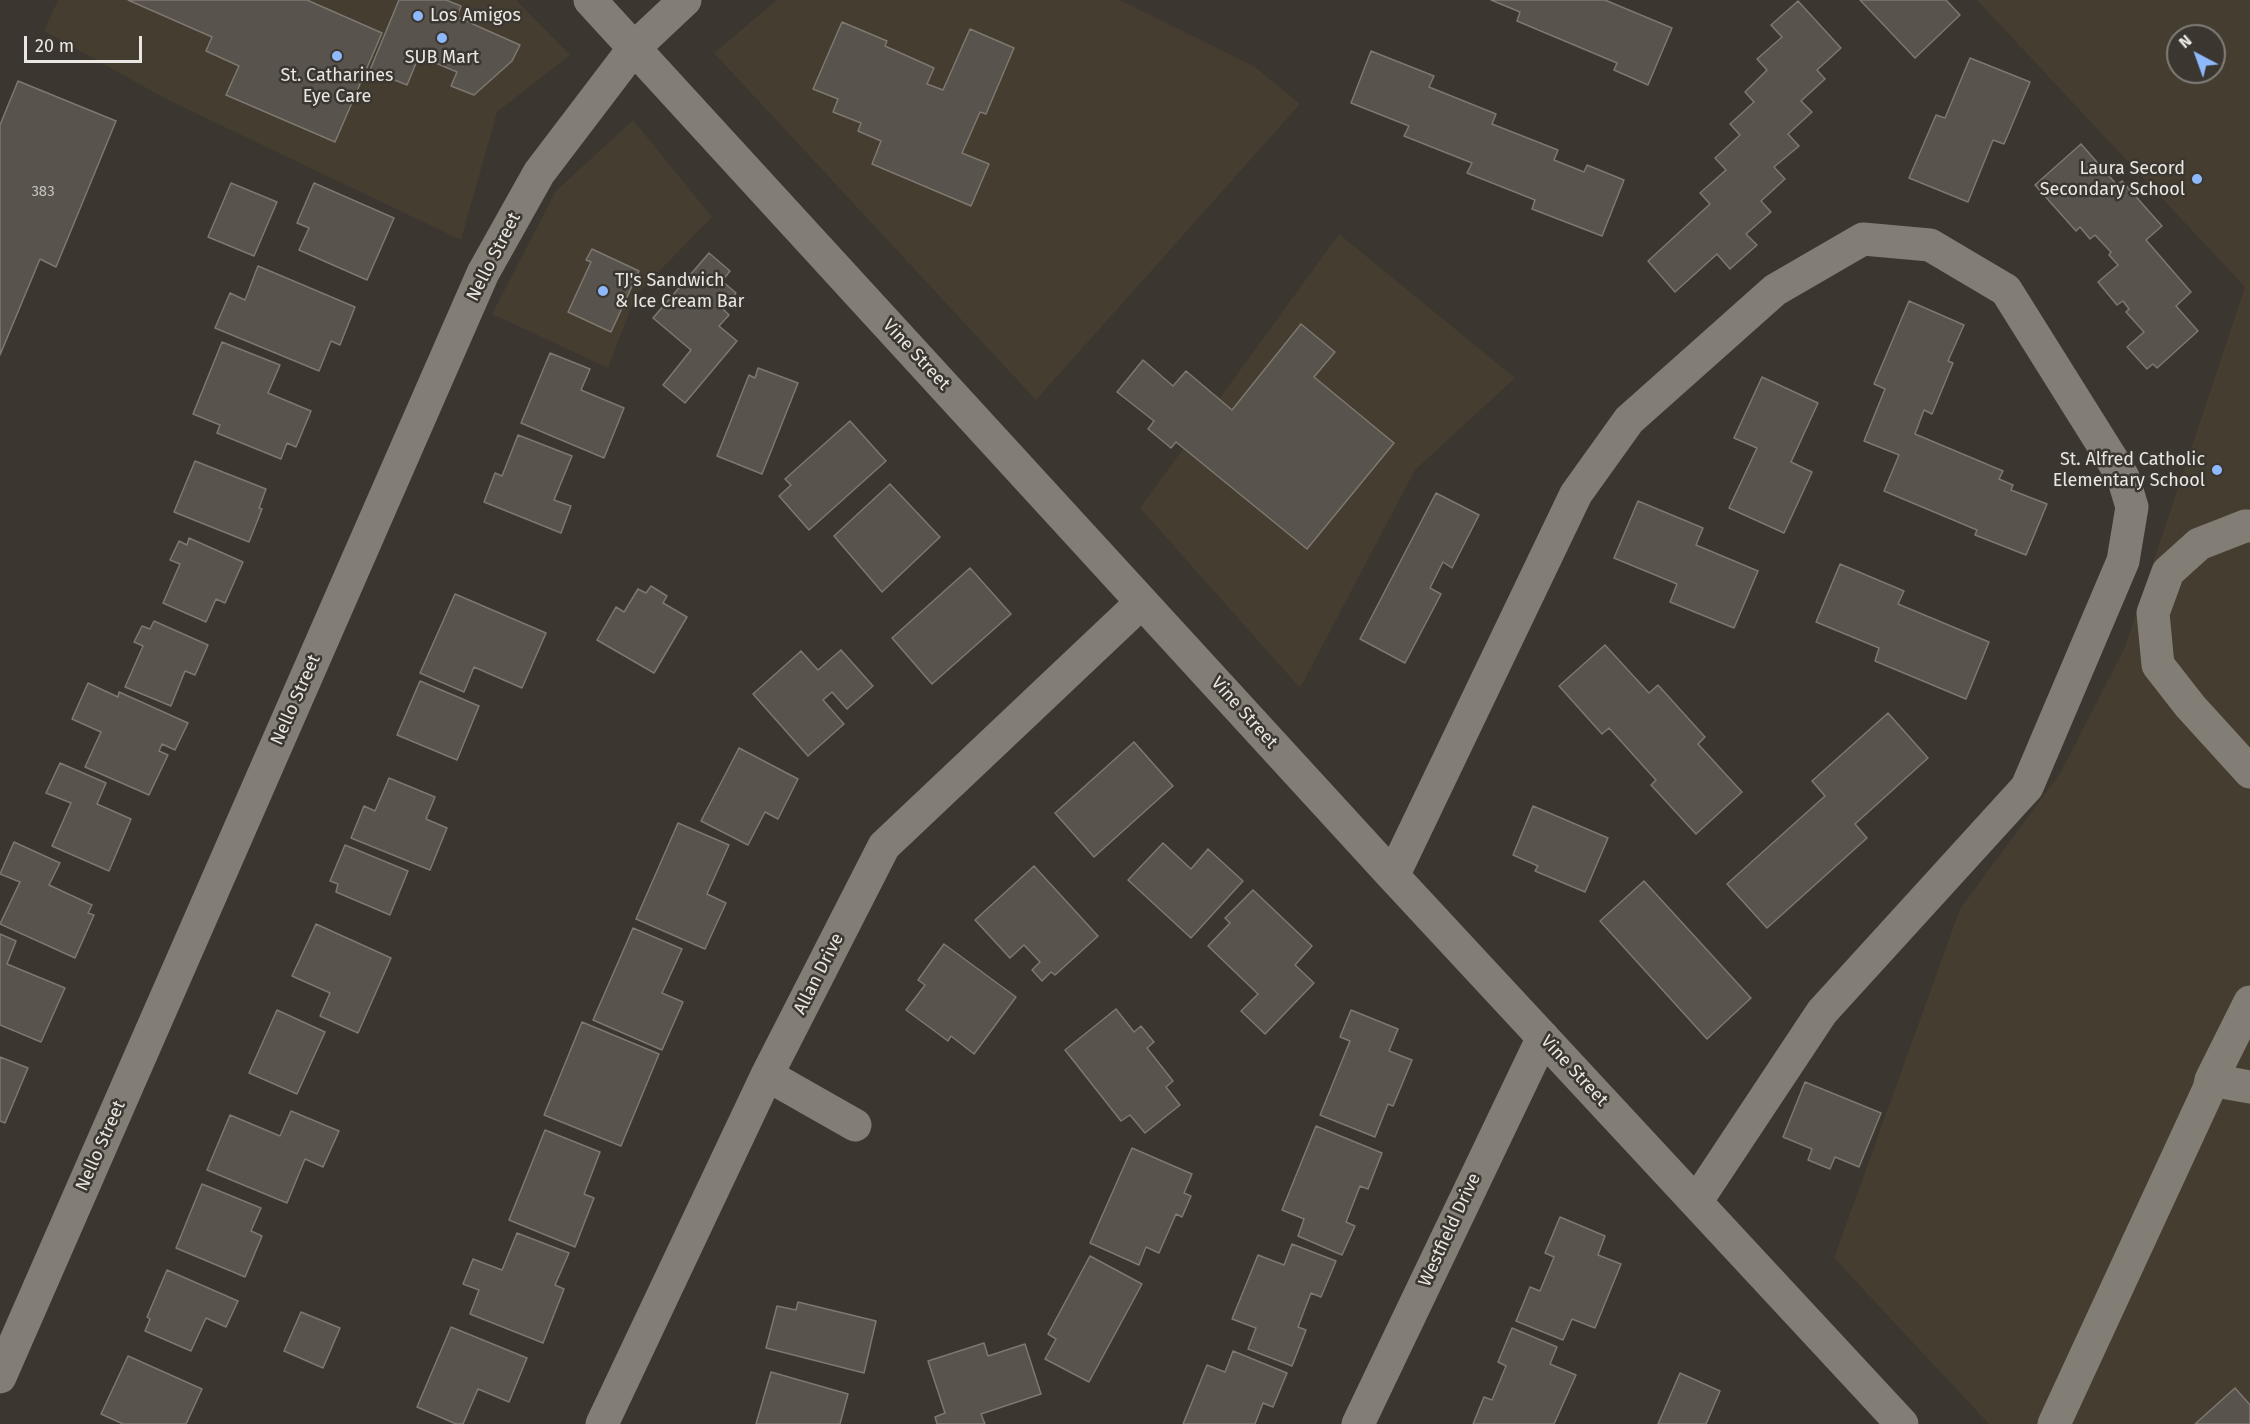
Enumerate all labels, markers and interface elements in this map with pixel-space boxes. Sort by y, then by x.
place label: Los Amigos [430,5,521,27]
marker: Los Amigos [411,9,425,23]
scale bar [27,24,146,62]
north arrow [2166,24,2226,84]
marker: SUB Mart [435,31,449,45]
text: N [2175,31,2195,52]
text: 20 m [35,35,74,57]
place label: SUB Mart [405,47,479,69]
marker: St. Catharines Eye Care [330,49,344,63]
place label: St. Catharines Eye Care [281,65,393,107]
place label: Laura Secord Secondary School [2040,158,2185,201]
marker: Laura Secord Secondary School [2190,172,2204,186]
house number: 383 [31,183,55,201]
street label: Nello Street [462,209,526,305]
place label: TJ's Sandwich & Ice Cream Bar [615,270,745,312]
marker: TJ's Sandwich & Ice Cream Bar [596,284,610,298]
street label: Vine Street [878,315,954,395]
place label: St. Alfred Catholic Elementary School [2053,449,2205,492]
marker: St. Alfred Catholic Elementary School [2210,463,2224,477]
street label: Nello Street [266,651,326,749]
street label: Vine Street [1206,673,1282,753]
street label: Allan Drive [789,930,849,1018]
street label: Vine Street [1536,1031,1612,1111]
street label: Nello Street [71,1097,131,1195]
street label: Westfield Drive [1414,1170,1486,1290]

